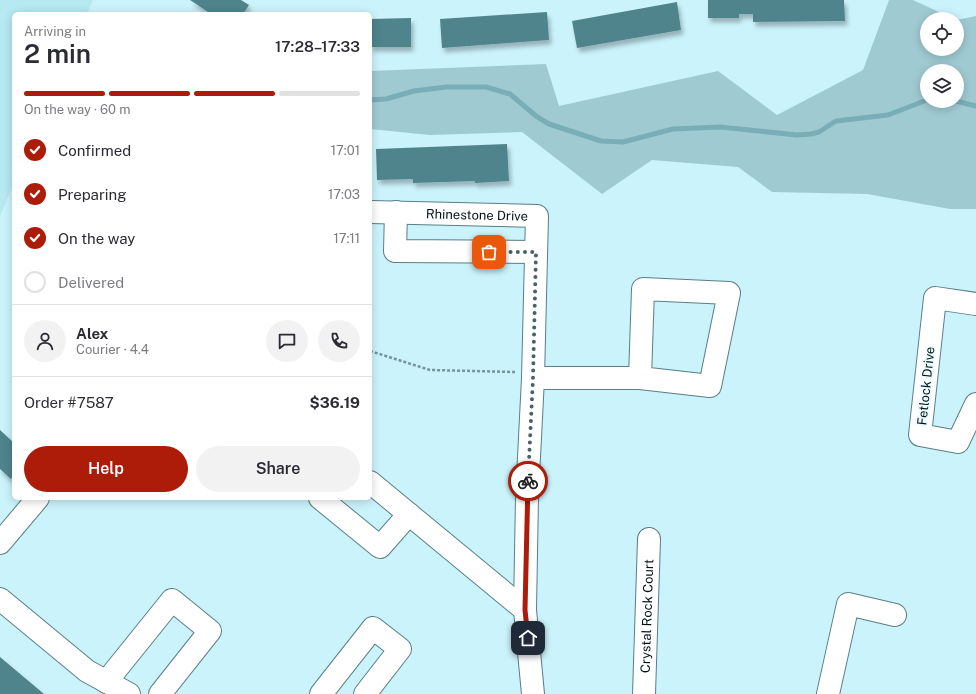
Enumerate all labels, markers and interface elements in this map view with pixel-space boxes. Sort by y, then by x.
map controls [920,12,964,108]
button: locate [920,12,964,56]
text: Arriving in [24,24,86,39]
text: 2 min [24,38,91,69]
text: 17:28–17:33 [275,38,360,55]
button: layers [920,64,964,108]
text: On the way · 60 m [24,102,130,117]
icon: check [24,139,46,161]
text: Confirmed [58,142,131,159]
text: 17:01 [331,143,360,158]
icon: check [24,183,46,205]
text: Preparing [58,186,127,203]
text: 17:03 [328,187,360,202]
street label: Rhinestone Drive [426,206,528,223]
icon: check [24,227,46,249]
text: On the way [58,230,135,247]
text: 17:11 [333,231,360,246]
pin [472,235,506,269]
icon: bag [478,241,500,263]
text: Delivered [58,274,124,291]
button: person [24,320,66,362]
button: chat [266,320,308,362]
button: phone [318,320,360,362]
text: Alex [76,325,108,342]
text: Courier · 4.4 [76,342,149,357]
street label: Fetlock Drive [914,346,938,426]
text: Order #7587 [24,394,114,411]
text: $36.19 [310,394,360,411]
button: Help [24,446,188,492]
button: Share [196,446,360,492]
courier [508,461,548,501]
icon: bike [517,470,539,492]
street label: Crystal Rock Court [637,559,656,673]
pin [511,621,545,655]
icon: home [517,627,539,649]

